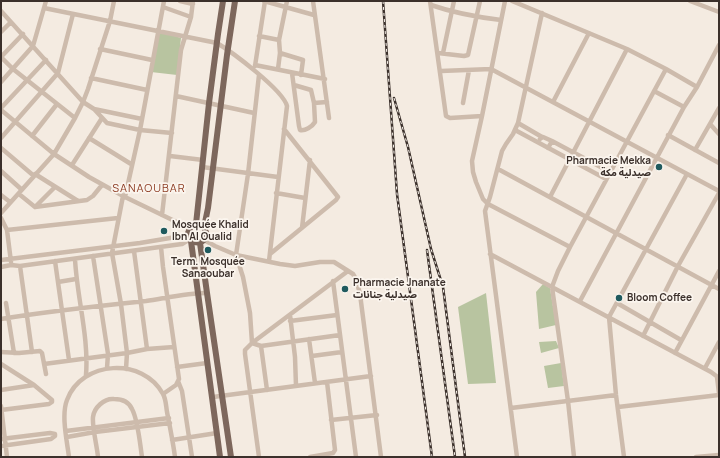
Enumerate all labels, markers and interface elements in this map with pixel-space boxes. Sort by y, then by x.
place label: Pharmacie Mekka صيدلية مكة [566,155,651,178]
marker: Pharmacie Mekka صيدلية مكة [654,162,664,172]
district label: SANAOUBAR [112,182,186,196]
place label: Mosquée Khalid Ibn Al Oualid [172,219,249,242]
marker: Mosquée Khalid Ibn Al Oualid [159,226,169,236]
marker: Term. Mosquée Sanaoubar [203,245,213,255]
place label: Term. Mosquée Sanaoubar [171,256,245,280]
place label: Pharmacie Jnanate صيدلية جنانات [353,277,446,300]
marker: Pharmacie Jnanate صيدلية جنانات [340,284,350,294]
place label: Bloom Coffee [627,292,692,304]
marker: Bloom Coffee [614,293,624,303]

